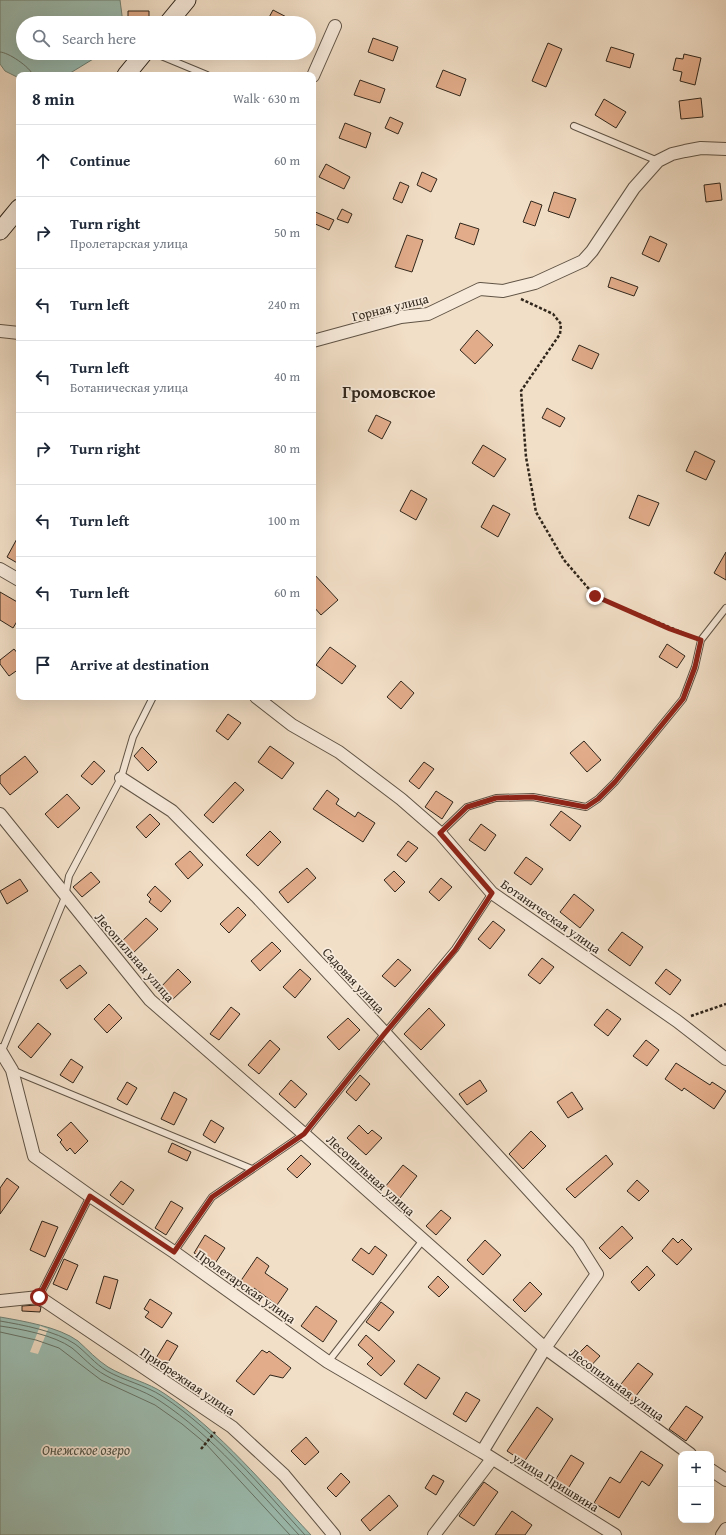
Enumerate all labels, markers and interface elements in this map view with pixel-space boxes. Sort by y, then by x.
search box [16,16,316,60]
icon: search [30,27,52,49]
text: Search here [62,28,136,49]
text: 8 min [32,86,74,111]
text: Walk · 630 m [233,89,300,108]
icon: ahead [32,150,54,172]
text: Continue [70,150,131,171]
text: 60 m [274,151,300,170]
text: Turn right [70,213,141,234]
icon: right [32,222,54,244]
text: 50 m [274,223,300,242]
text: Пролетарская улица [70,234,188,253]
street label: Горная улица [350,289,431,326]
icon: left [32,294,54,316]
text: Turn left [70,294,129,315]
text: 240 m [268,295,300,314]
text: Turn left [70,357,129,378]
icon: left [32,366,54,388]
text: 40 m [274,367,300,386]
text: Ботаническая улица [70,378,188,397]
district label: Громовское [342,379,436,404]
icon: right [32,438,54,460]
text: Turn right [70,438,141,459]
text: 80 m [274,439,300,458]
icon: left [32,510,54,532]
text: Turn left [70,510,129,531]
text: 100 m [268,511,300,530]
icon: left [32,582,54,604]
text: Turn left [70,582,129,603]
text: 60 m [274,583,300,602]
route end [586,587,604,605]
icon: arrive [32,654,54,676]
text: Arrive at destination [70,654,209,675]
street label: Ботаническая улица [497,875,605,959]
street label: Лесопильная улица [90,908,180,1007]
street label: Садовая улица [318,943,390,1018]
street label: Лесопильная улица [322,1130,420,1221]
street label: Пролетарская улица [192,1245,300,1329]
route start [30,1288,48,1306]
street label: Прибрежная улица [137,1343,240,1421]
street label: Лесопильная улица [565,1343,669,1426]
water label: Онежское озеро [42,1440,130,1460]
street label: улица Пришвина [508,1448,603,1517]
map controls [678,1451,714,1523]
button: + [678,1451,714,1487]
button: − [678,1487,714,1523]

